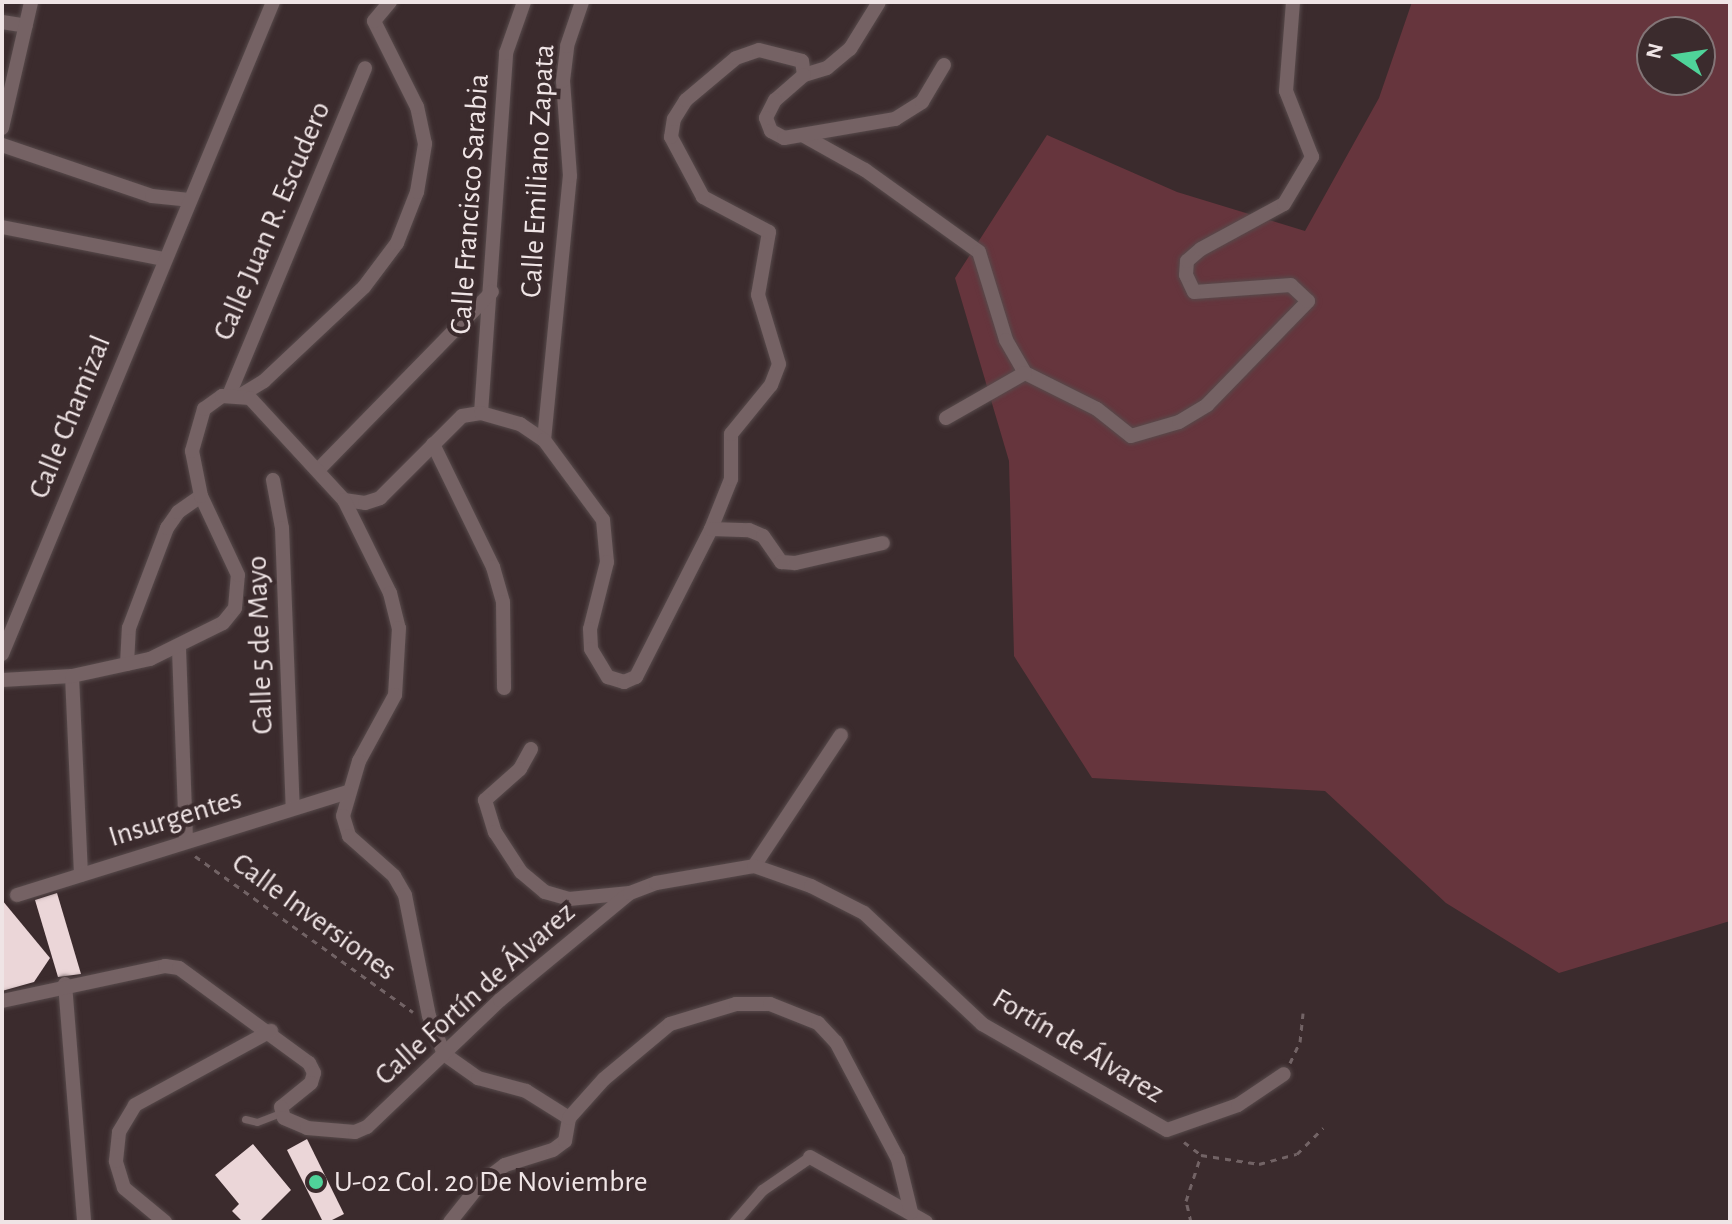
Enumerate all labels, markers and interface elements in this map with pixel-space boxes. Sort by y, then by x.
north arrow [1636,16,1716,96]
text: N [1642,41,1667,61]
street label: Calle Emiliano Zapata [513,43,563,299]
street label: Calle Francisco Sarabia [443,72,497,336]
street label: Calle Juan R. Escudero [205,96,339,346]
street label: Calle Chamizal [21,330,119,504]
street label: Calle 5 de Mayo [239,555,281,735]
street label: Insurgentes [104,781,246,855]
street label: Calle Inversiones [225,845,403,989]
street label: Calle Fortín de Álvarez [367,895,583,1093]
street label: Fortín de Álvarez [986,981,1170,1111]
place label: U-02 Col. 20 De Noviembre [334,1164,648,1200]
marker: U-02 Col. 20 De Noviembre [305,1171,327,1193]

